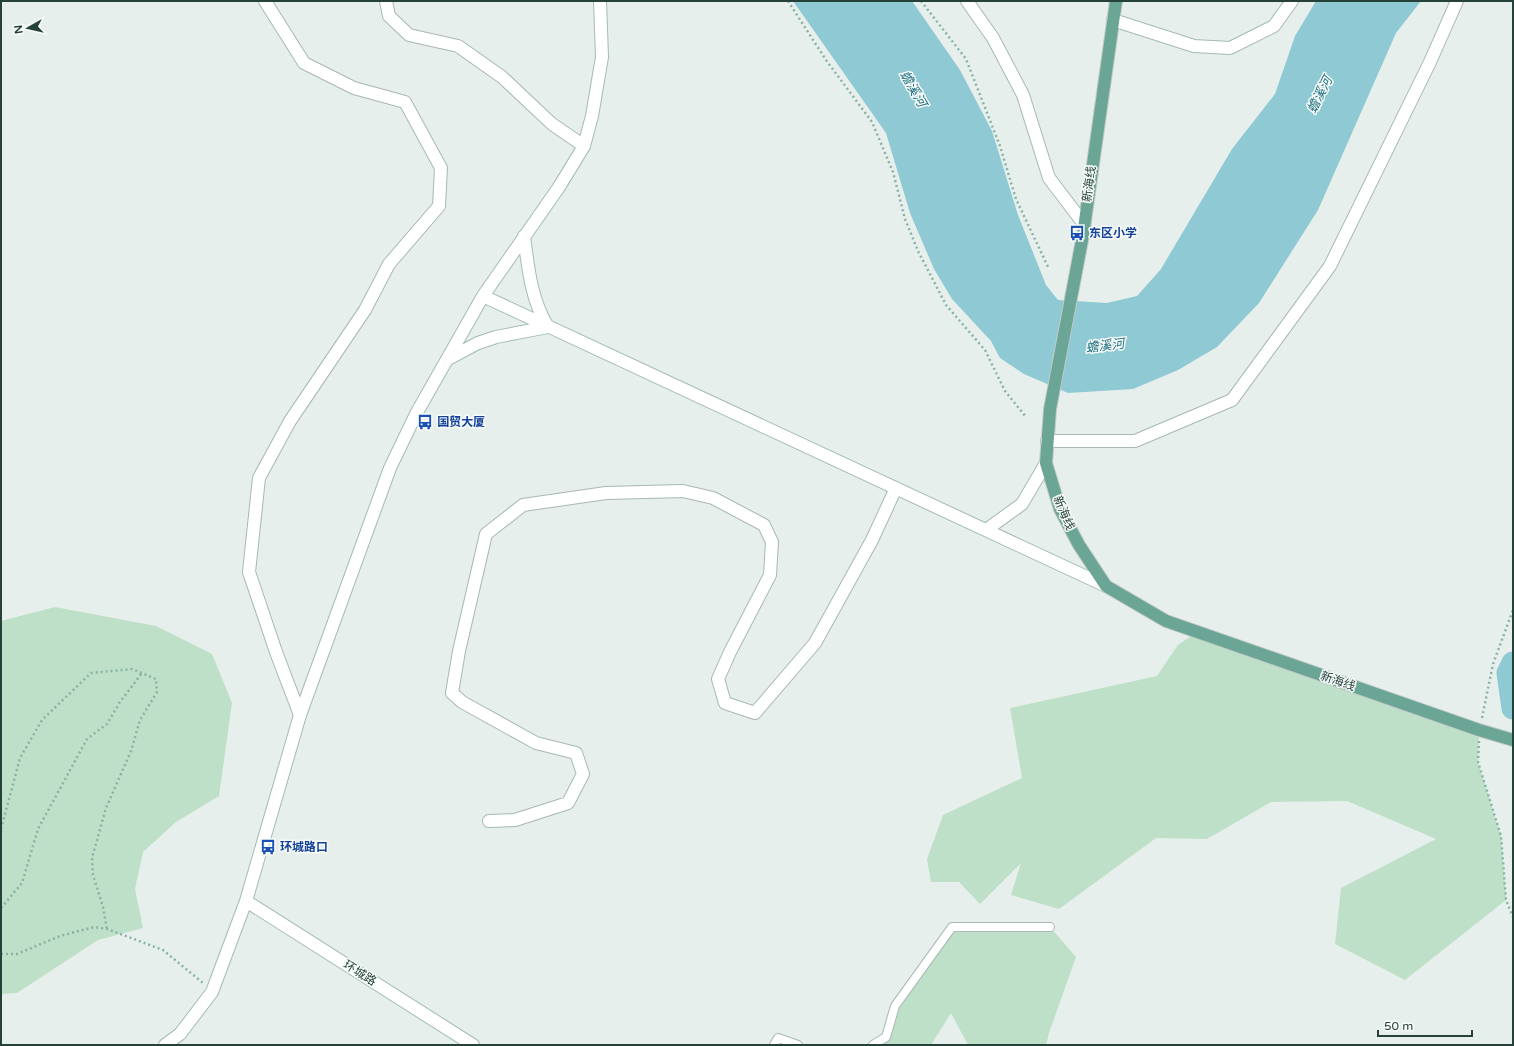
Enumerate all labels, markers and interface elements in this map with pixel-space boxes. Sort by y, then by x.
north arrow [8,8,48,48]
text: N [12,24,26,35]
water label: 蟾溪河 [896,68,931,112]
water label: 蟾溪河 [1304,71,1337,116]
street label: 新海线 [1080,165,1098,203]
bus stop icon: 东区小学 [1068,224,1086,242]
place label: 东区小学 [1089,226,1137,240]
water label: 蟾溪河 [1085,335,1128,356]
bus stop icon: 国贸大厦 [416,413,434,431]
place label: 国贸大厦 [437,415,485,429]
street label: 新海线 [1051,494,1077,532]
street label: 新海线 [1319,669,1357,693]
bus stop icon: 环城路口 [259,838,277,856]
place label: 环城路口 [280,840,328,854]
street label: 环城路 [341,958,379,988]
scale bar [1378,1012,1472,1038]
text: 50 m [1384,1019,1413,1033]

